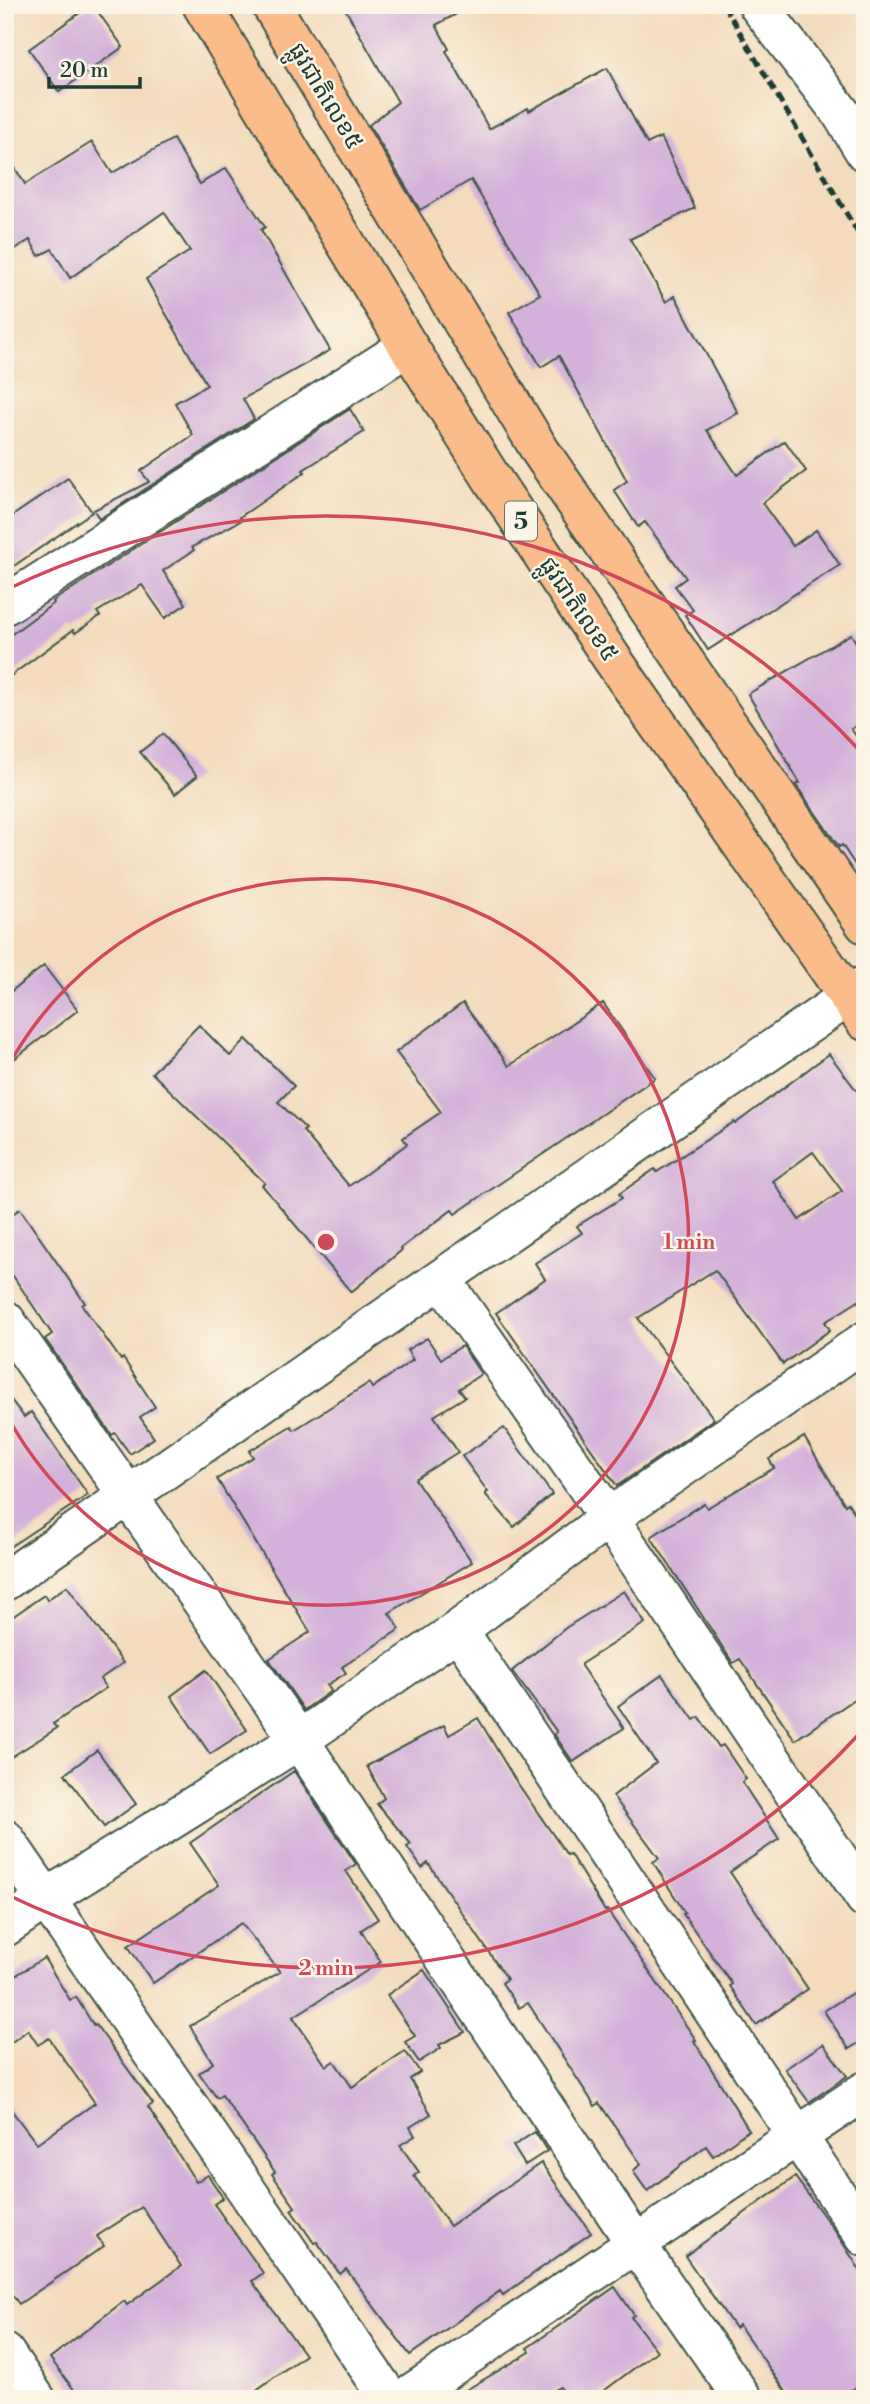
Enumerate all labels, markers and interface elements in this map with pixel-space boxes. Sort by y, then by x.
street label: ផ្លូវជាតិលេខ៥ [276,37,369,159]
scale bar [49,46,140,90]
text: 20 m [60,58,109,84]
road number: 5 [505,502,537,540]
street label: ផ្លូវជាតិលេខ៥ [527,551,624,671]
centre of rings [314,1230,338,1254]
text: 1 min [663,1230,715,1256]
text: 2 min [298,1956,354,1982]

